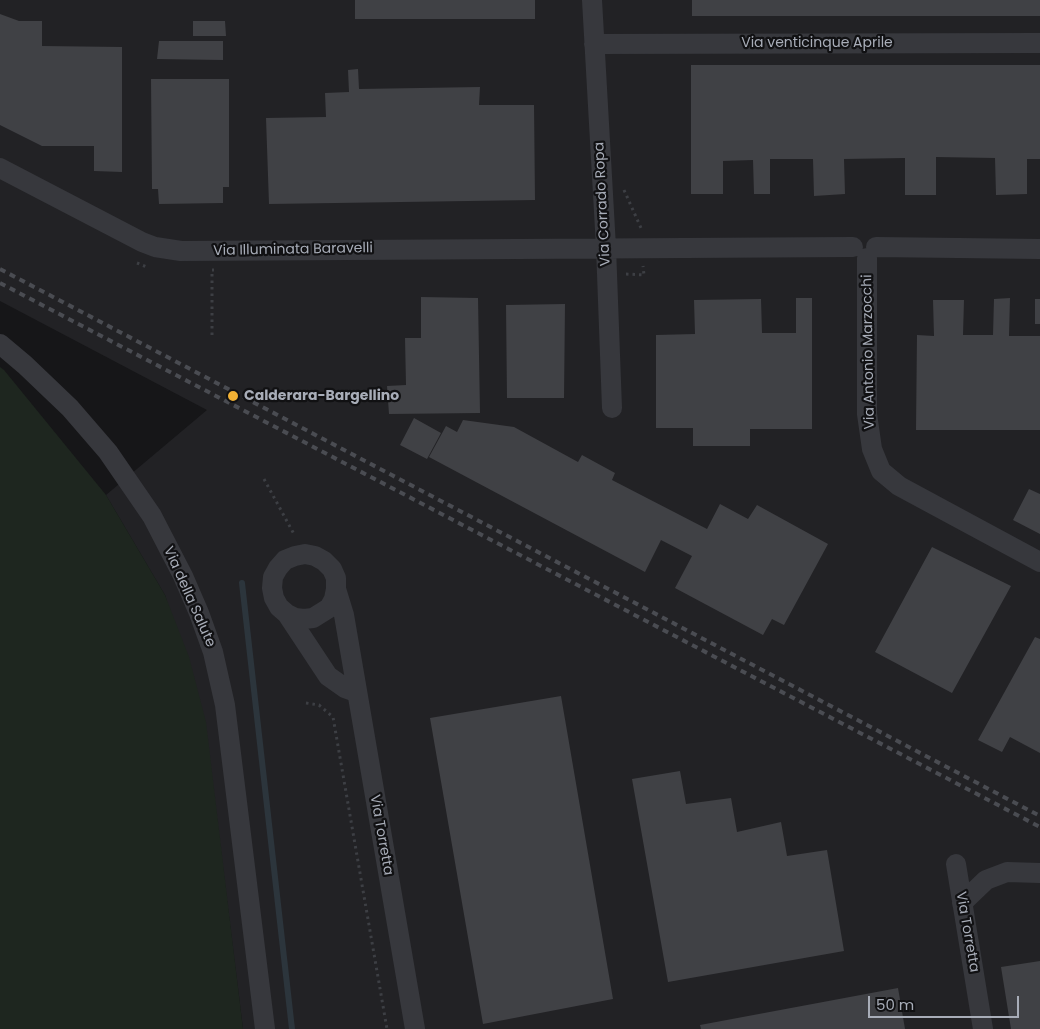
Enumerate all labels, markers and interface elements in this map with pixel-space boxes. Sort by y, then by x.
street label: Via venticinque Aprile [741,35,893,51]
street label: Via Corrado Ropa [591,141,615,267]
street label: Via Illuminata Baravelli [213,240,373,260]
street label: Via Antonio Marzocchi [859,274,879,430]
place label: Calderara-Bargellino [244,388,399,404]
marker: Calderara-Bargellino [226,389,240,403]
street label: Via della Salute [159,544,219,650]
street label: Via Torretta [366,793,396,877]
street label: Via Torretta [952,890,982,974]
scale bar [870,986,1021,1018]
text: 50 m [876,994,914,1015]

